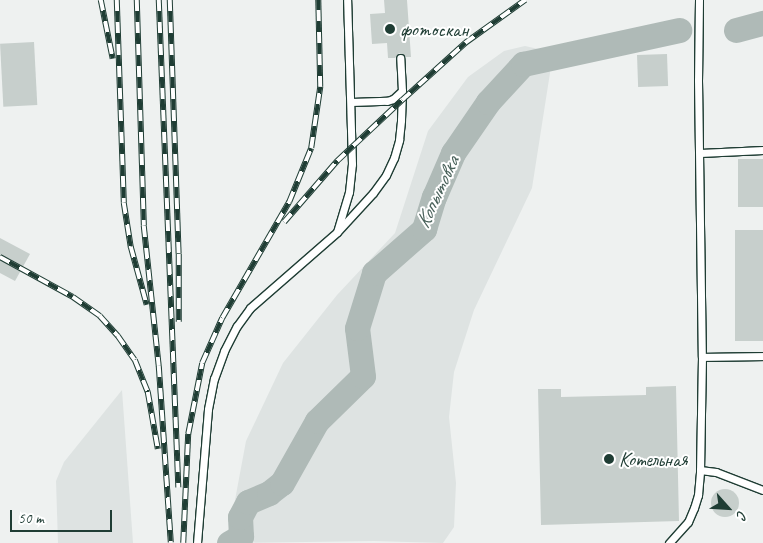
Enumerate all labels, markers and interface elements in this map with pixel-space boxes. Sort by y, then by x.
place label: фотоскан [400,17,468,41]
marker: фотоскан [384,23,396,35]
water label: Копытовка [409,152,465,232]
place label: Котельная [619,447,687,471]
marker: Котельная [603,453,615,465]
north arrow [703,483,753,533]
scale bar [12,500,115,532]
text: С [733,508,751,522]
text: 50 m [18,509,44,528]

